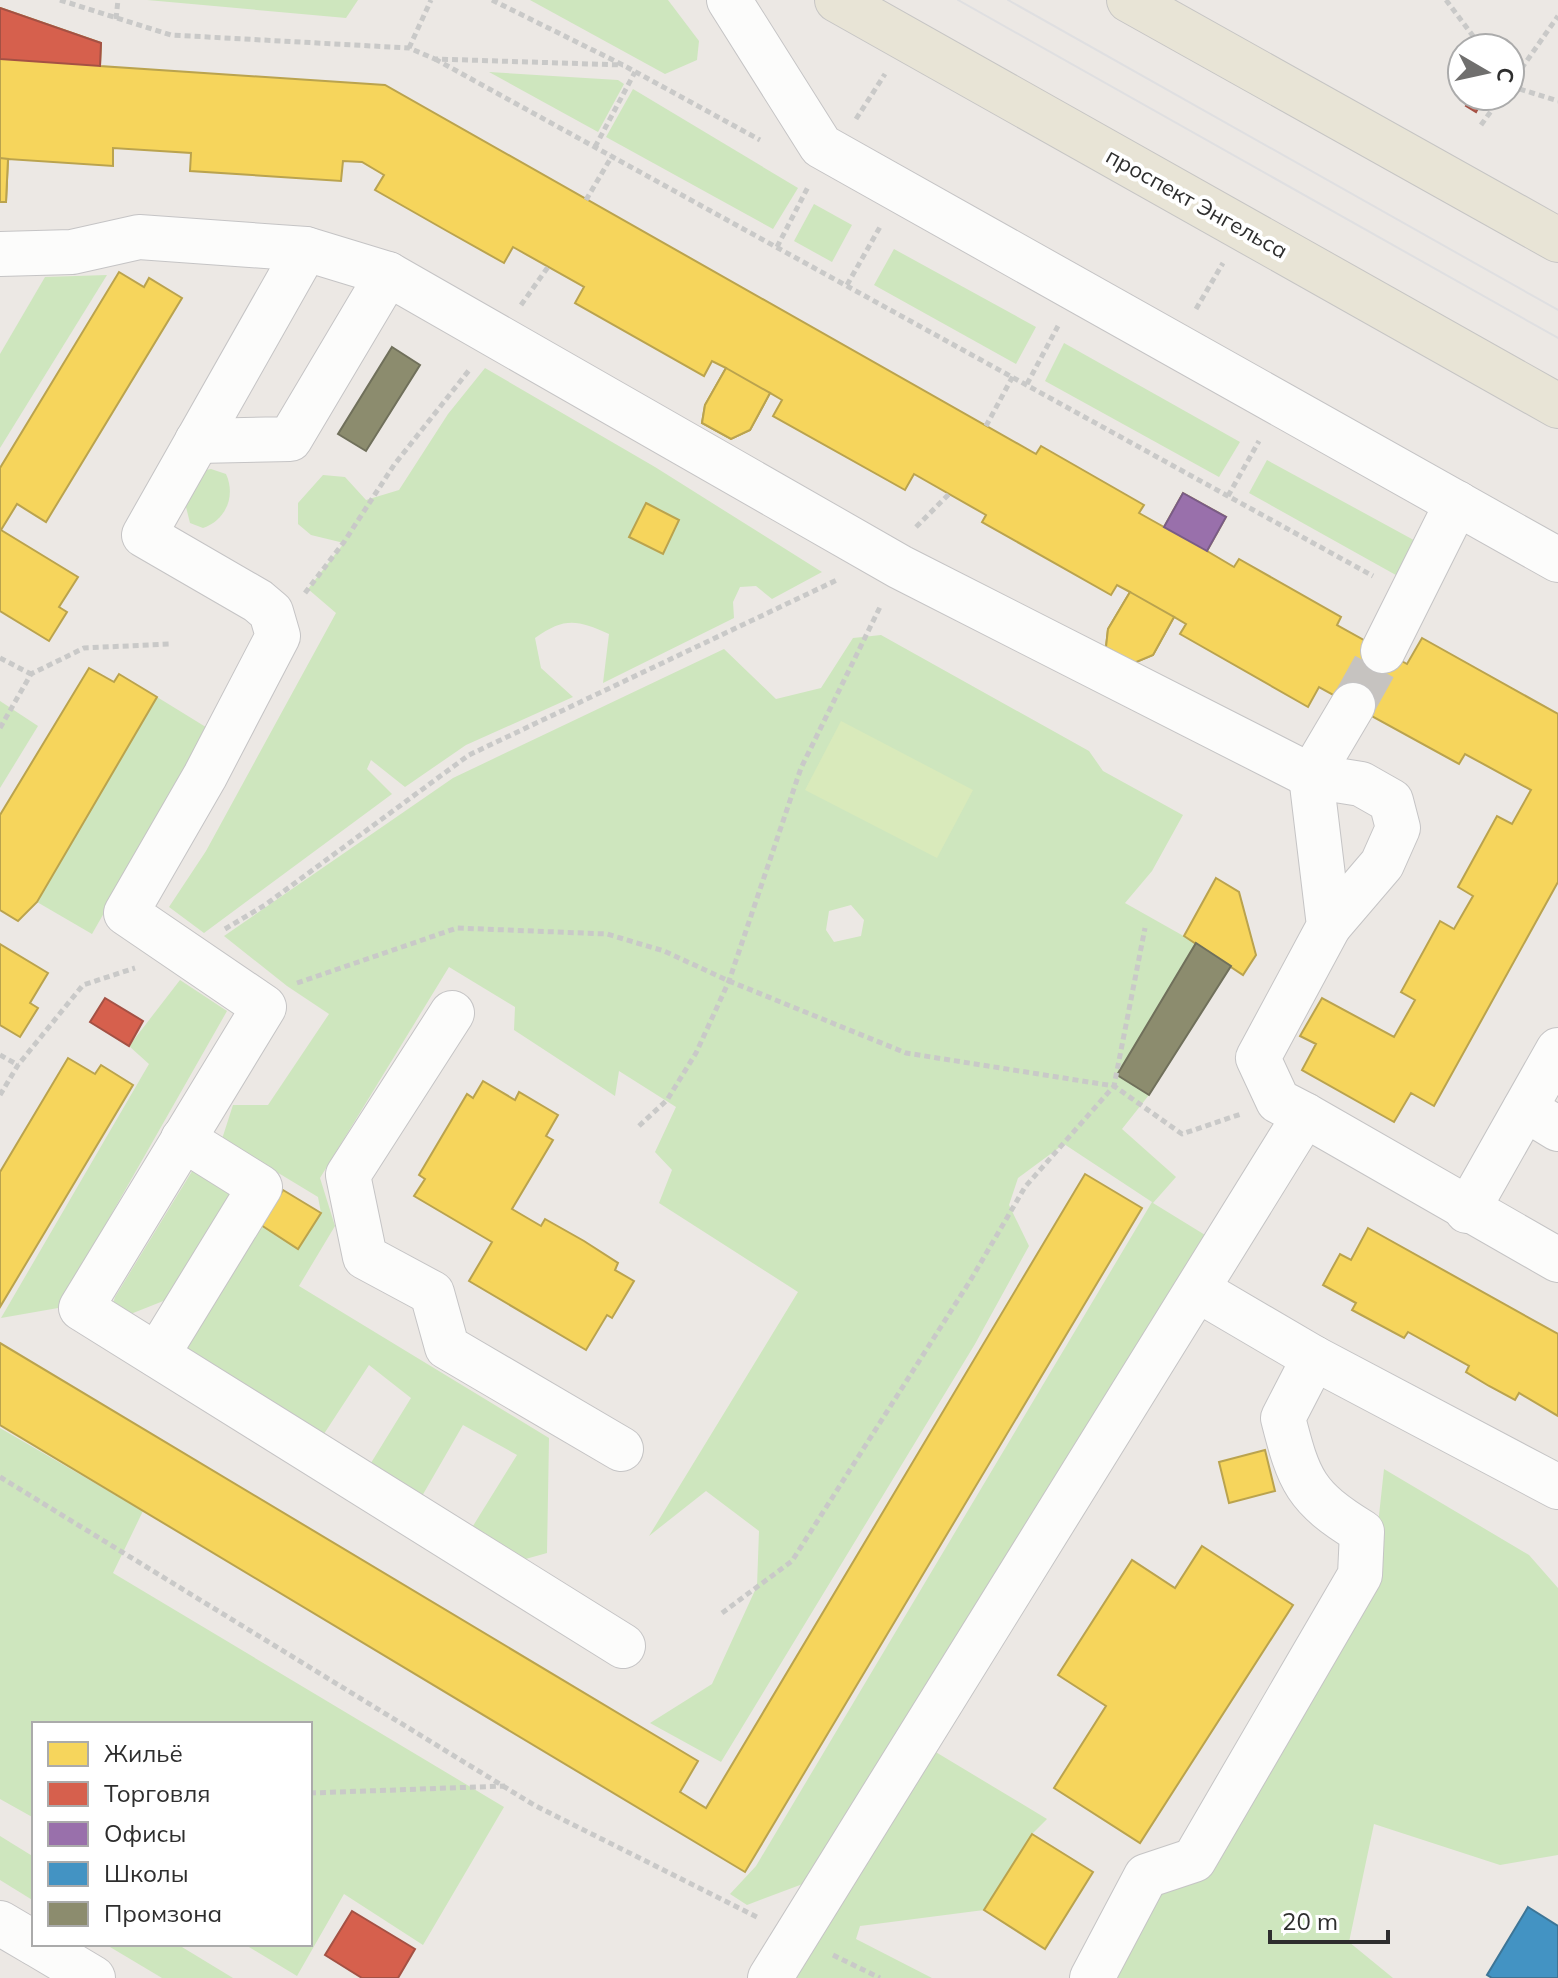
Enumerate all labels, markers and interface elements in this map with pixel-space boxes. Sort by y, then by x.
north arrow [1446,32,1526,112]
text: С [1491,65,1521,85]
street label: проспект Энгельса [1101,142,1293,264]
legend [32,1722,312,1946]
text: Жильё [104,1738,183,1768]
text: Торговля [104,1778,211,1808]
text: Офисы [104,1818,186,1848]
text: Школы [104,1858,189,1888]
scale bar [1270,1894,1388,1944]
text: Промзона [104,1898,222,1928]
text: 20 m [1282,1906,1338,1936]

